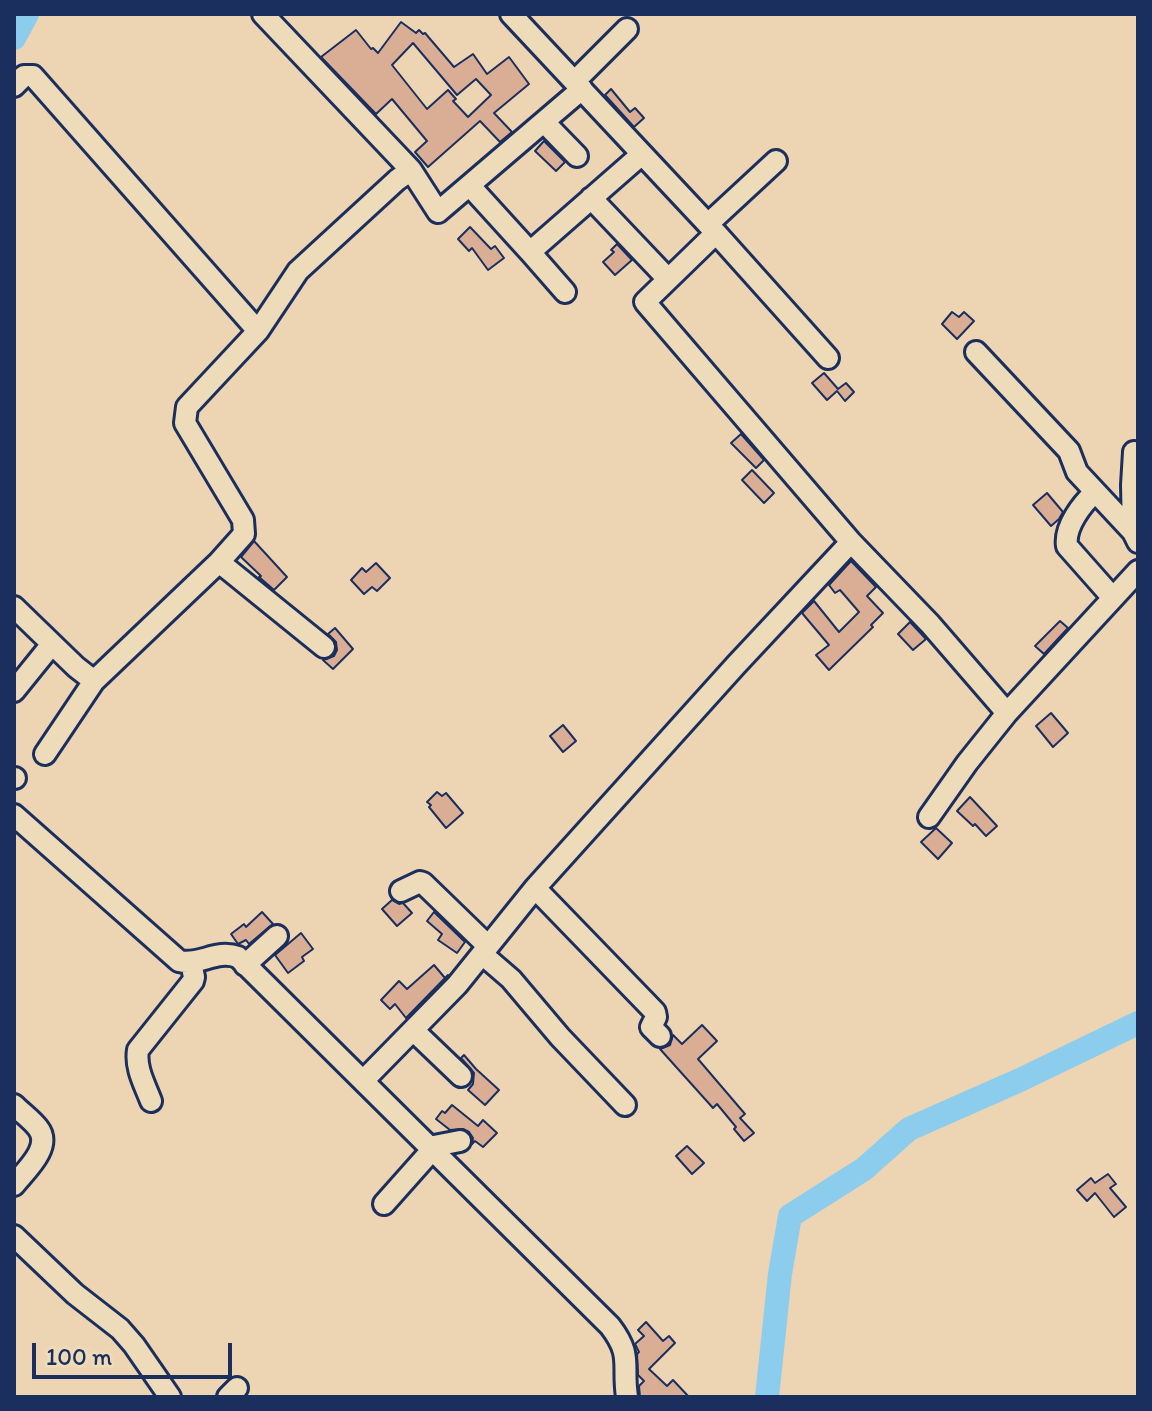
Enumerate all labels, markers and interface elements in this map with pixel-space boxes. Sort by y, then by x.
scale bar [36,1327,236,1377]
text: 100 m [46,1342,112,1371]

